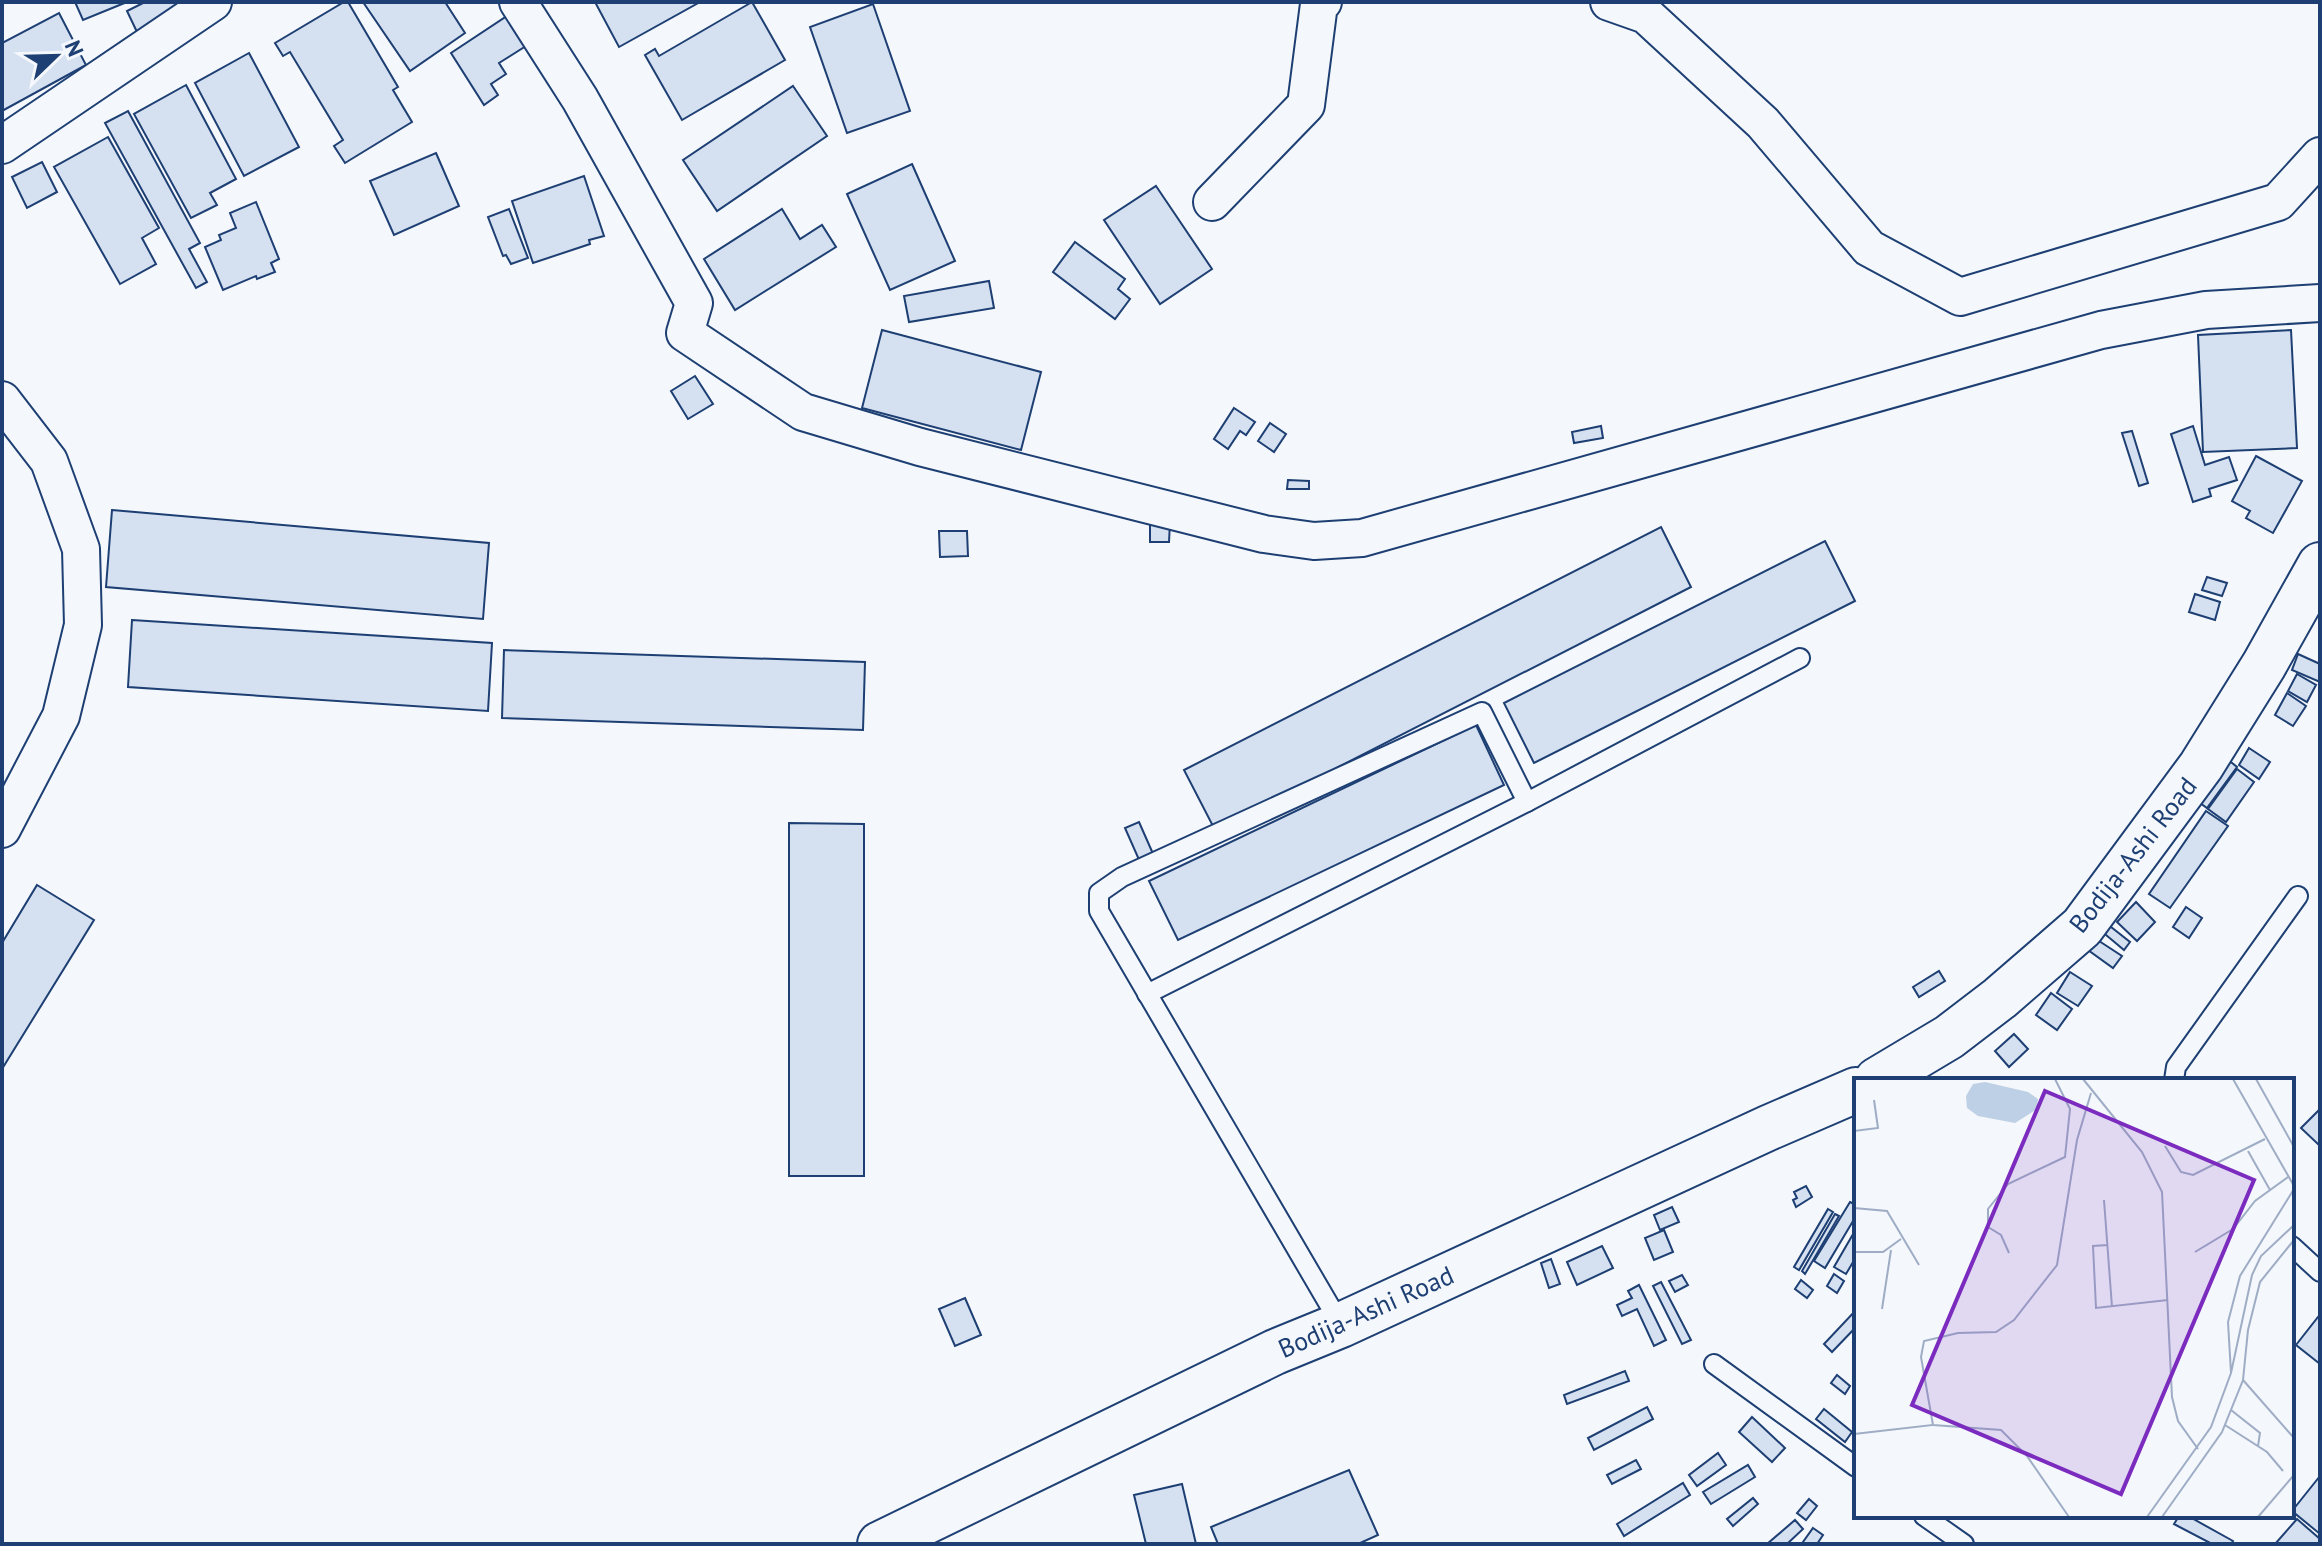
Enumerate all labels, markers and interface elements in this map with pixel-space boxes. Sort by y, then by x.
north arrow [16,16,96,96]
text: N [59,36,90,60]
street label: Bodija-Ashi Road [2062,770,2204,939]
inset map [1854,1078,2294,1518]
street label: Bodija-Ashi Road [1273,1258,1459,1365]

